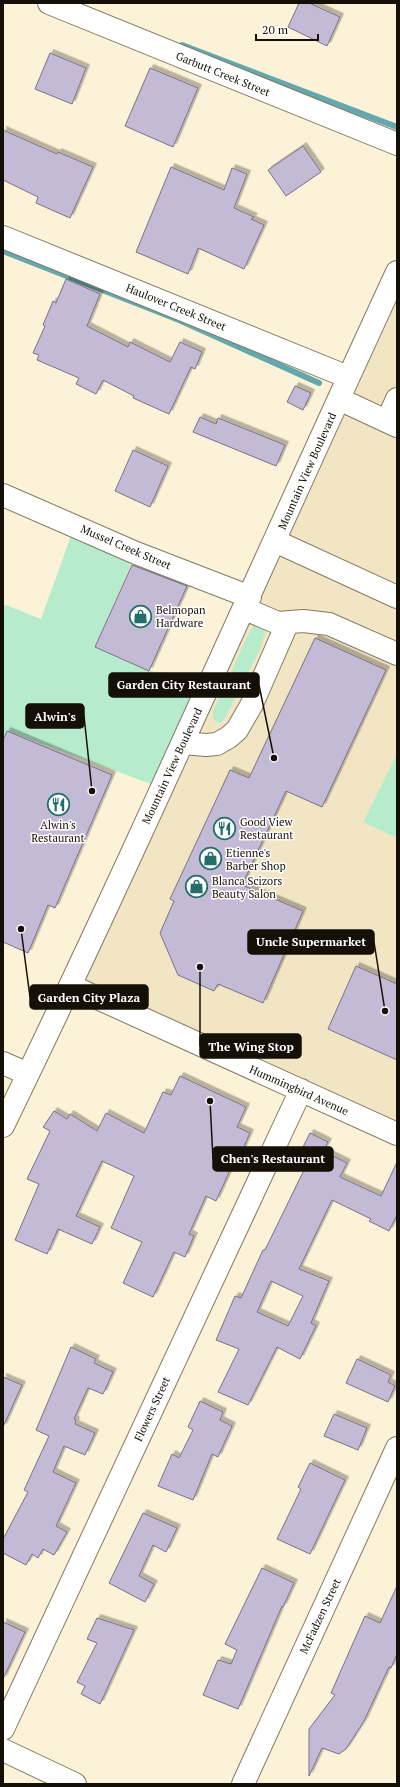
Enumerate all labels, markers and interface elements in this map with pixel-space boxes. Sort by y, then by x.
scale bar [256,16,318,42]
text: 20 m [262,22,289,37]
street label: Garbutt Creek Street [174,49,272,99]
street label: Haulover Creek Street [124,280,228,334]
street label: Mountain View Boulevard [275,410,339,532]
street label: Mussel Creek Street [79,522,173,572]
shop icon: Belmopan Hardware [128,603,154,629]
place label: Belmopan Hardware [156,603,206,630]
callout: Garden City Restaurant [109,673,259,697]
text: Garden City Restaurant [117,677,251,692]
callout: Alwin's [26,704,84,728]
street label: Mountain View Boulevard [139,706,205,826]
text: Alwin's [34,709,77,724]
restaurant icon: Alwin's Restaurant [45,792,71,818]
restaurant icon: Good View Restaurant [212,815,238,841]
place label: Good View Restaurant [240,815,294,842]
place label: Alwin's Restaurant [31,818,85,845]
shop icon: Etienne's Barber Shop [198,846,224,872]
place label: Etienne's Barber Shop [226,846,286,873]
shop icon: Blanca Scizors Beauty Salon [183,874,209,900]
place label: Blanca Scizors Beauty Salon [212,874,282,901]
callout: Uncle Supermarket [248,930,374,954]
text: Uncle Supermarket [256,934,366,949]
callout: Garden City Plaza [30,985,148,1009]
text: Garden City Plaza [38,990,140,1005]
callout: The Wing Stop [200,1034,301,1058]
text: The Wing Stop [208,1039,294,1054]
street label: Hummingbird Avenue [247,1062,351,1118]
callout: Chen's Restaurant [213,1147,333,1171]
text: Chen's Restaurant [221,1151,325,1166]
street label: Flowers Street [131,1374,173,1444]
street label: McFadzen Street [296,1576,344,1656]

